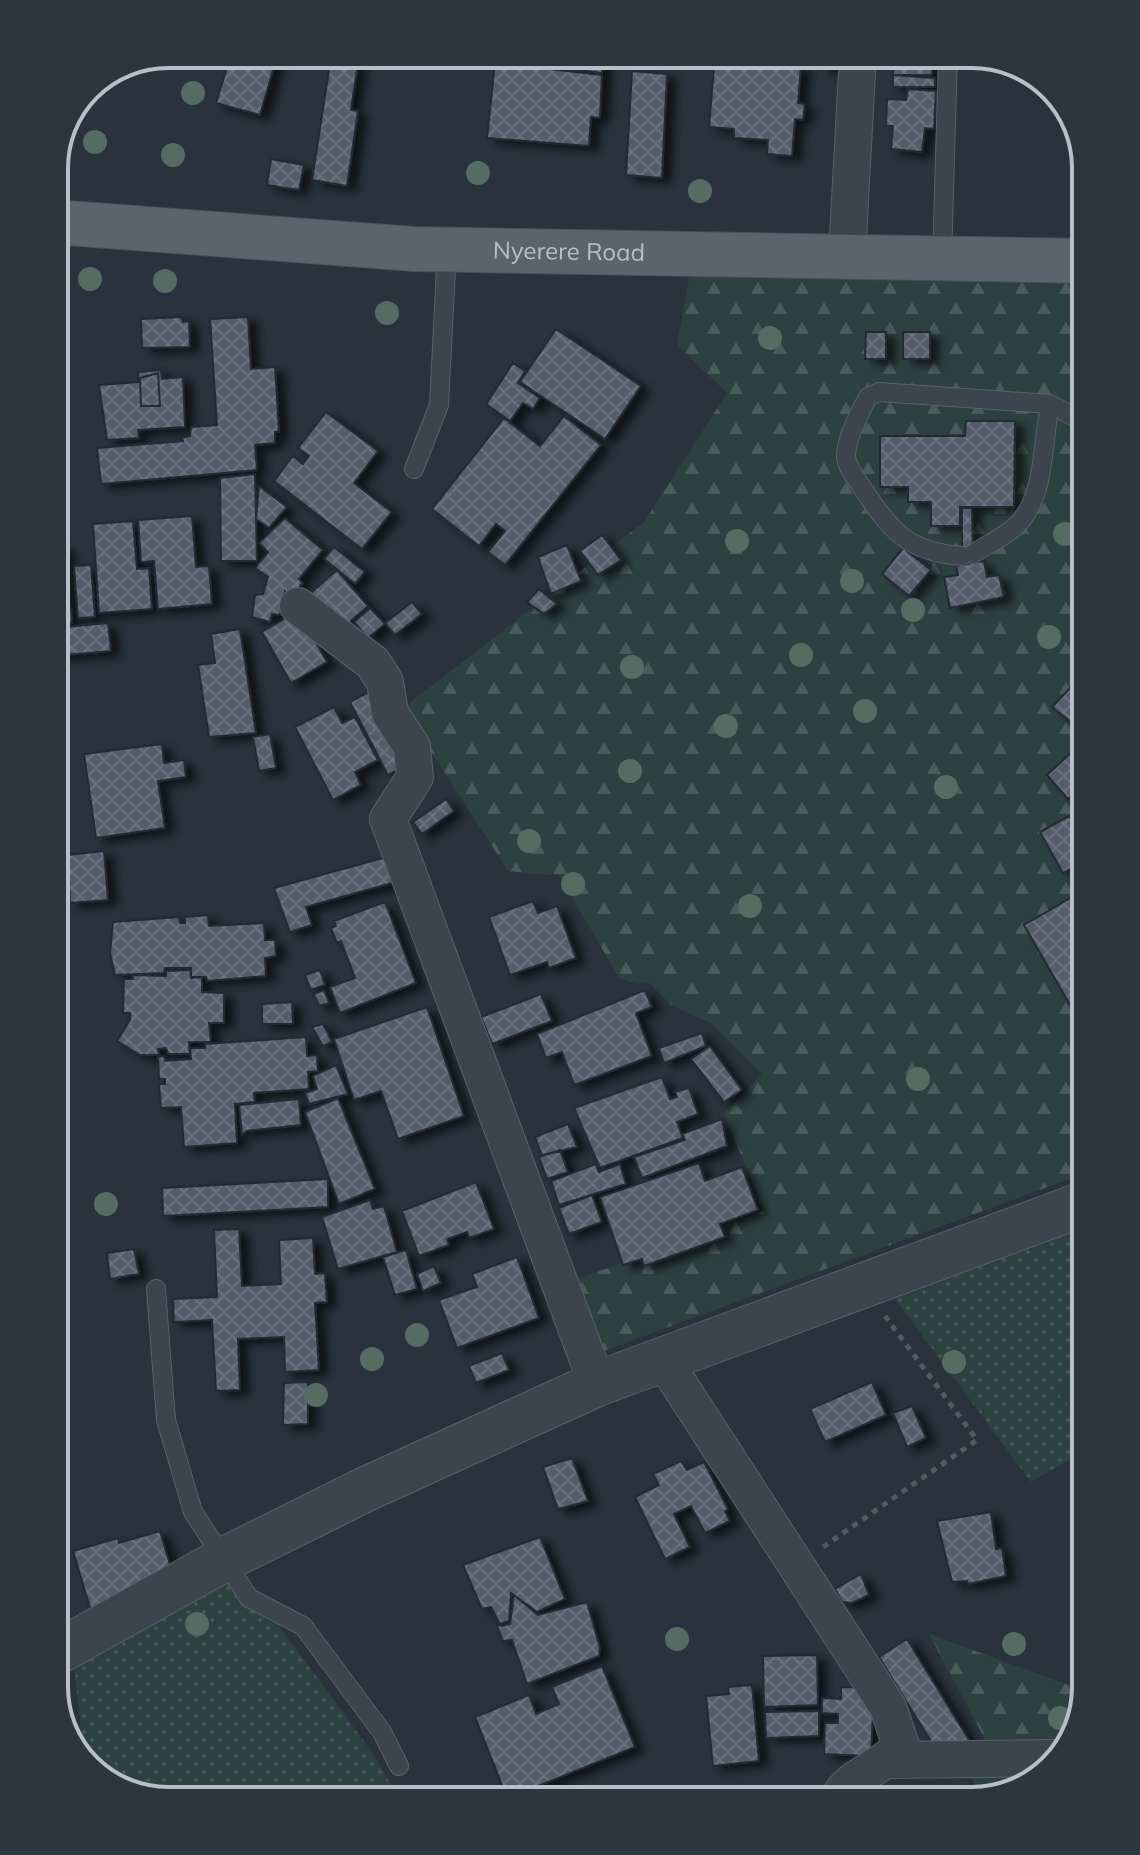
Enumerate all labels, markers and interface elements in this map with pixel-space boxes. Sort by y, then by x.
street label: Nyerere Road [493,234,645,267]

